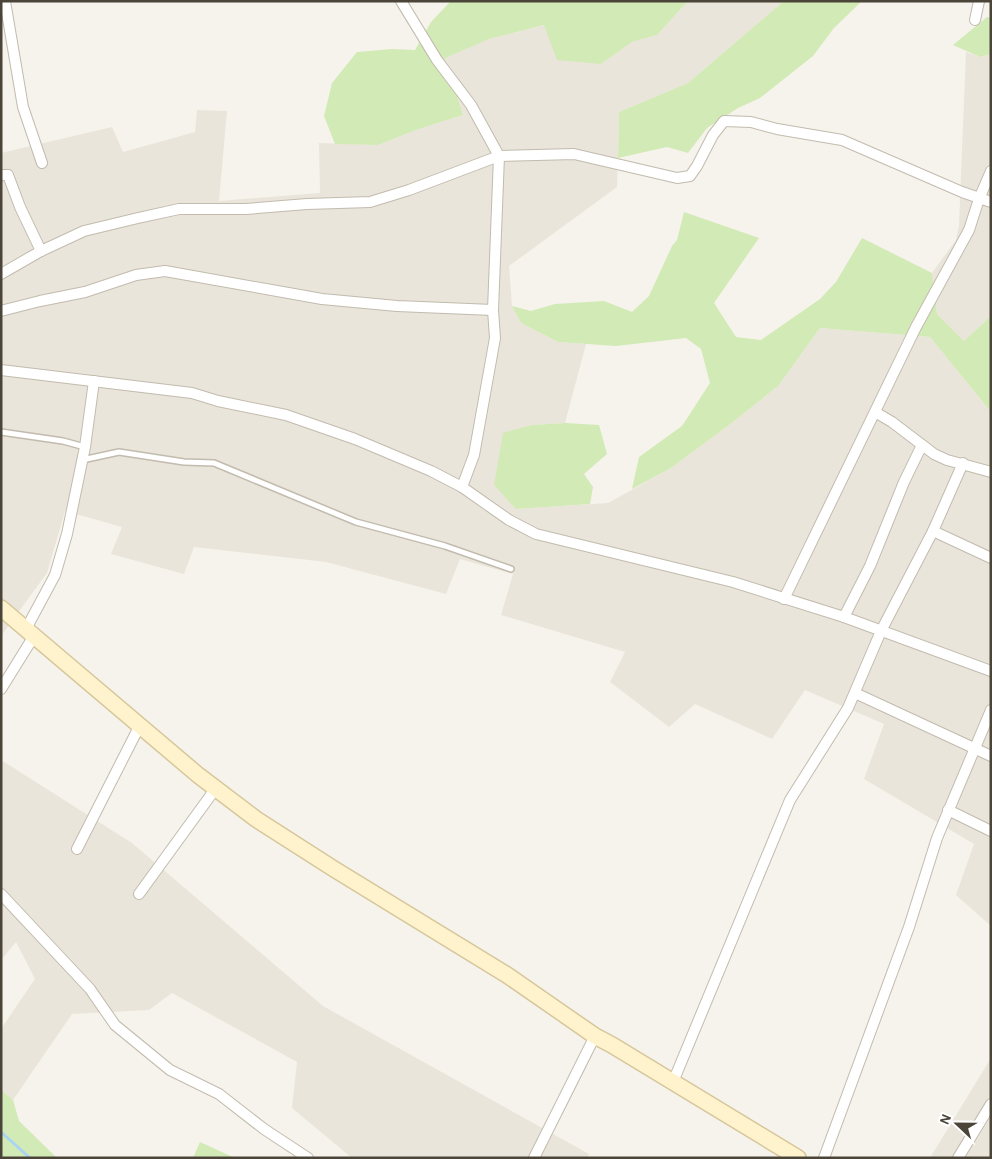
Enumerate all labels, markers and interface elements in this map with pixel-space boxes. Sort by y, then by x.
north arrow [932,1099,982,1149]
text: N [938,1112,954,1127]

